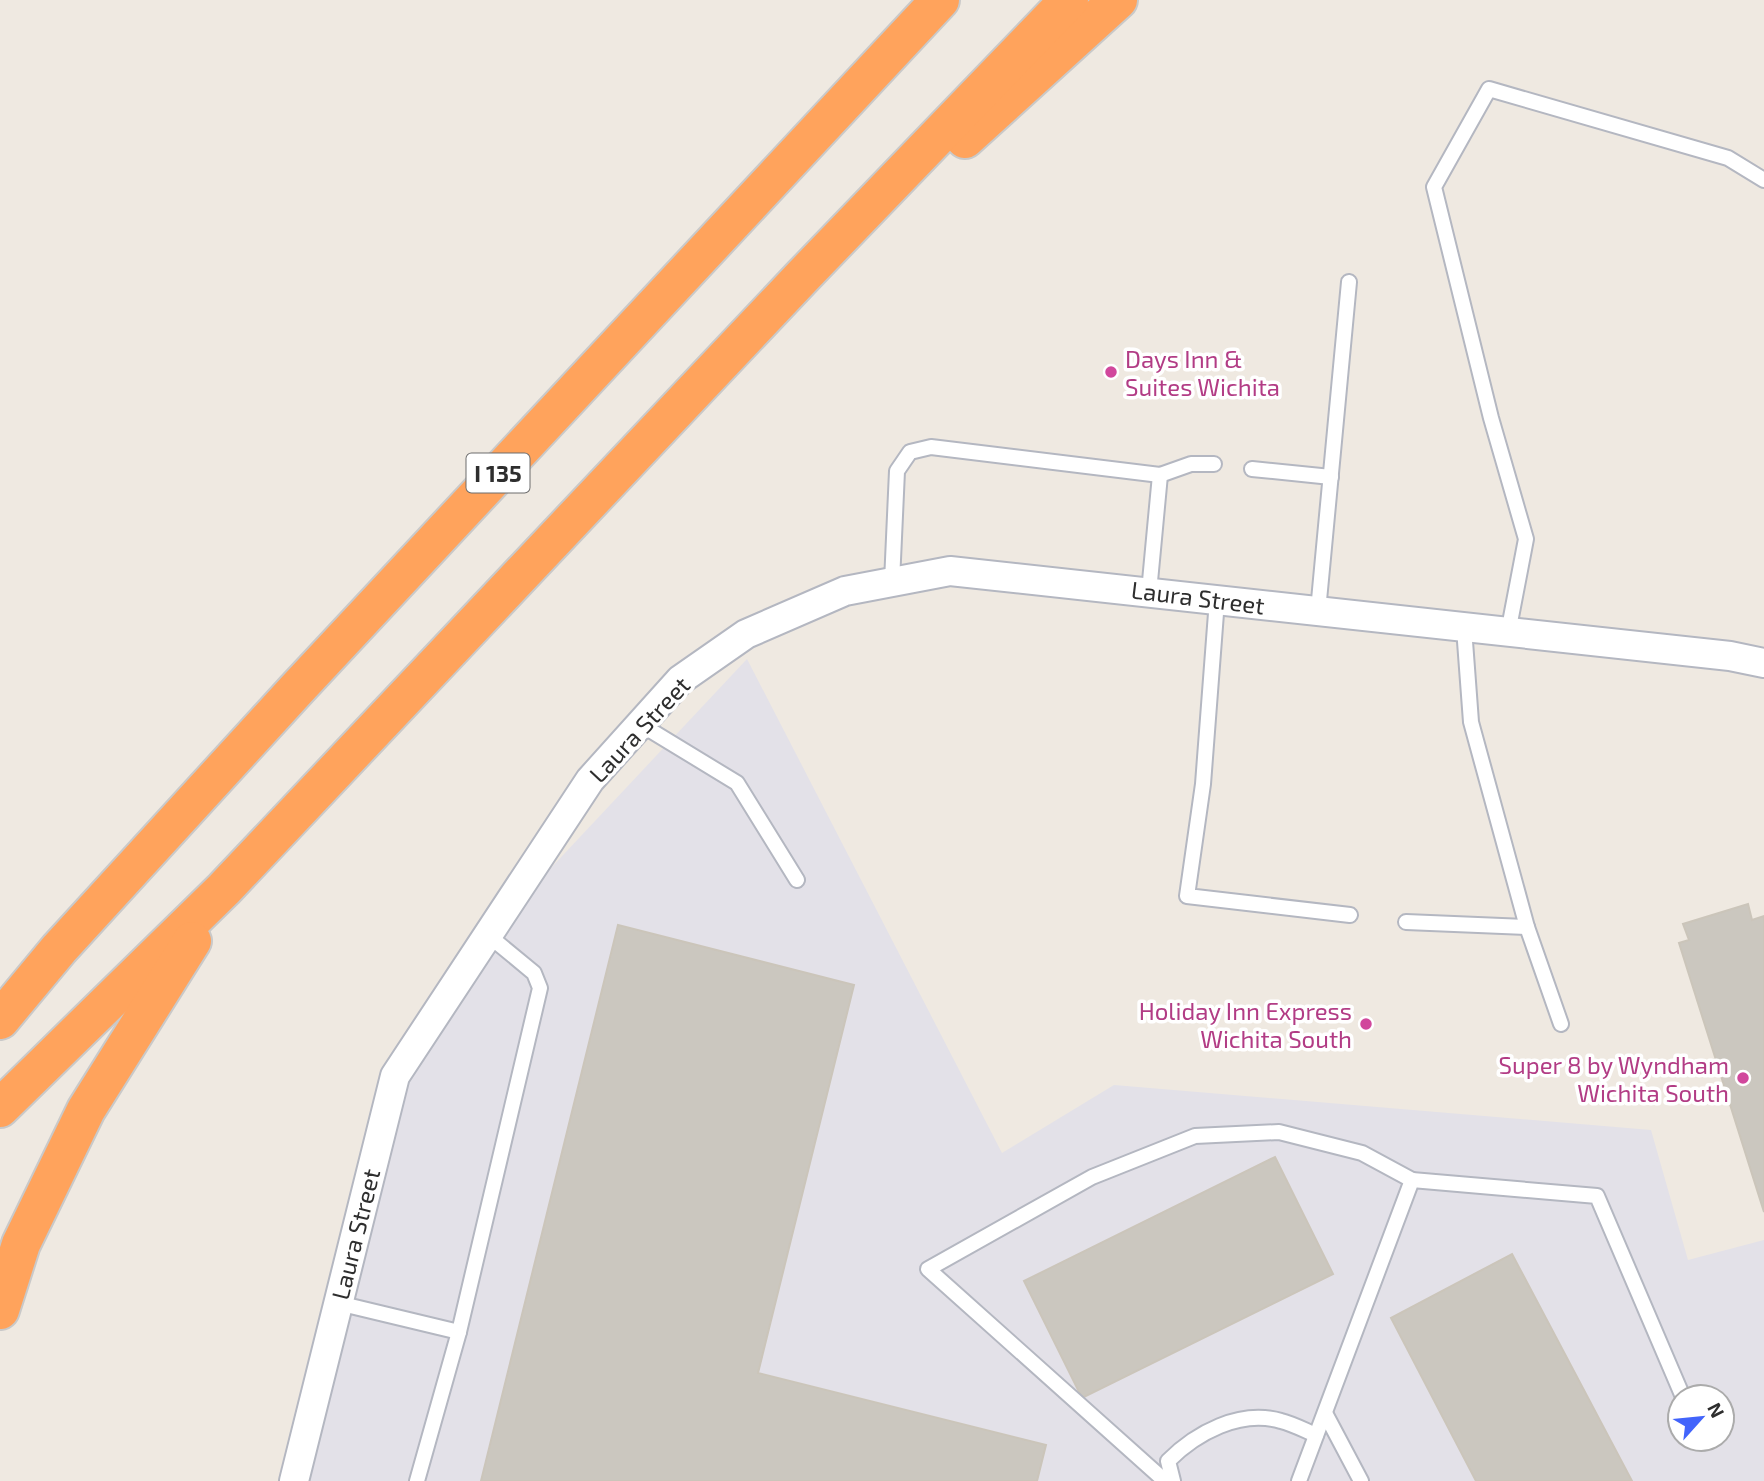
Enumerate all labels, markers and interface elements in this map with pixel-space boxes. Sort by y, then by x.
place label: Days Inn & Suites Wichita [1125,344,1280,401]
marker: Days Inn & Suites Wichita [1103,364,1119,380]
road number: I 135 [466,453,530,492]
street label: Laura Street [1130,574,1266,620]
street label: Laura Street [583,670,695,788]
place label: Holiday Inn Express Wichita South [1139,996,1352,1053]
marker: Holiday Inn Express Wichita South [1358,1016,1374,1032]
place label: Super 8 by Wyndham Wichita South [1499,1050,1729,1107]
marker: Super 8 by Wyndham Wichita South [1735,1070,1751,1086]
street label: Laura Street [325,1165,385,1303]
north arrow [1666,1383,1736,1453]
text: N [1703,1399,1730,1421]

